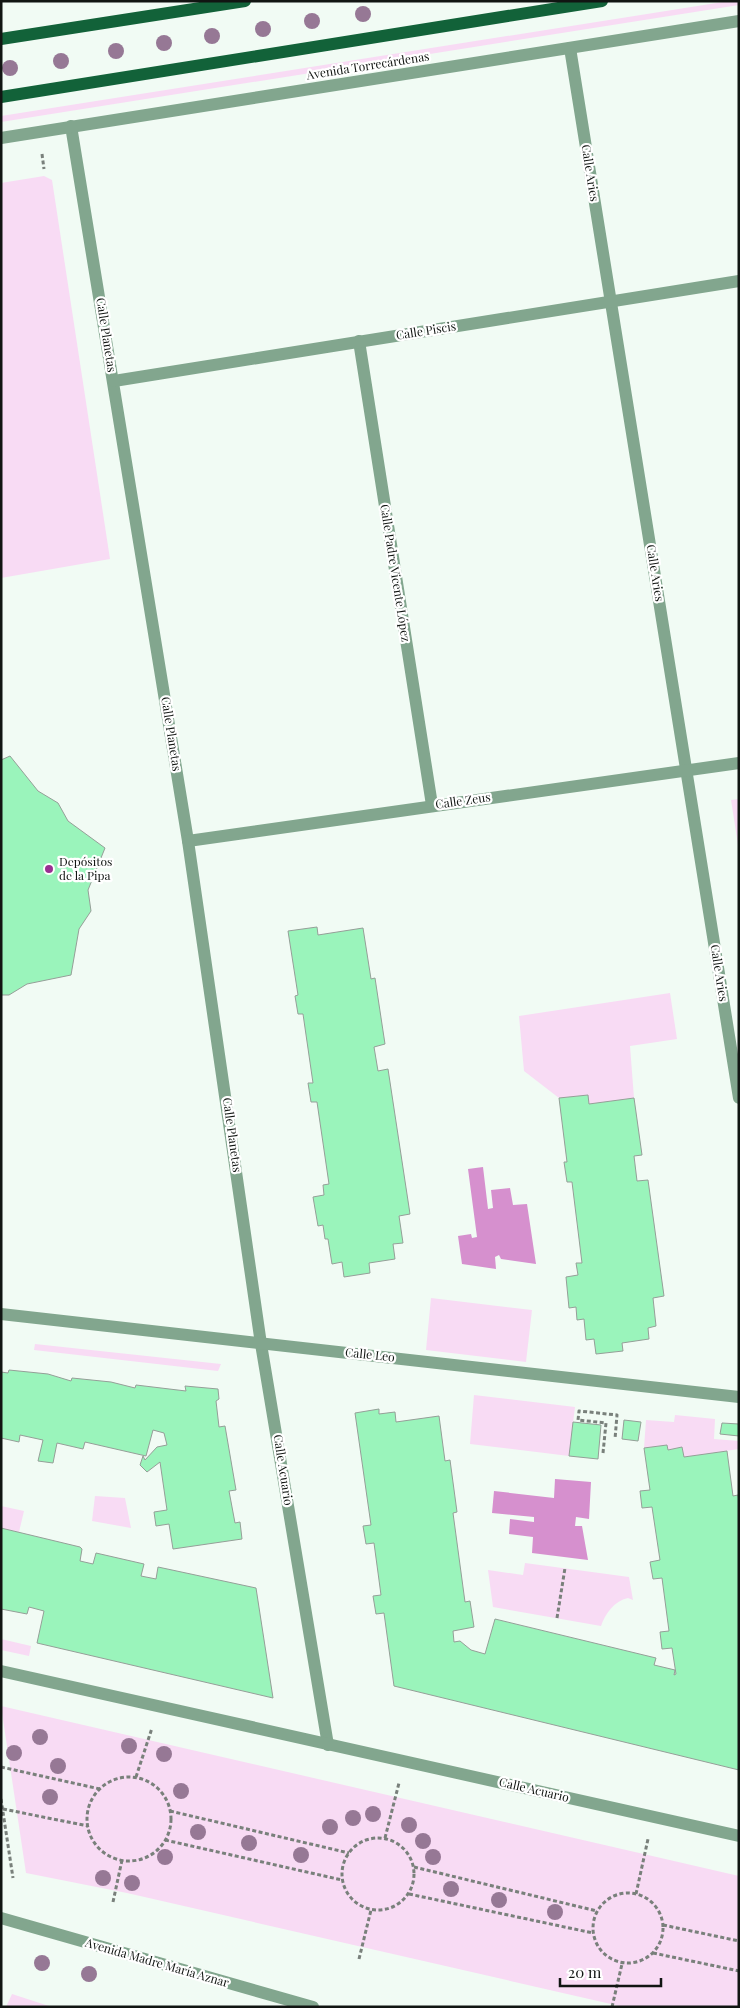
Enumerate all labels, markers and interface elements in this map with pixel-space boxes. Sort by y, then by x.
street label: Avenida Torrecárdenas [304,47,430,83]
street label: Calle Aries [579,143,603,202]
street label: Calle Planetas [93,296,121,373]
street label: Calle Piscis [395,317,457,343]
street label: Calle Padre Vicente López [377,503,415,643]
street label: Calle Aries [644,543,668,602]
street label: Calle Planetas [158,695,186,772]
street label: Calle Zeus [434,788,491,812]
place label: Depósitos de la Pipa [59,853,112,883]
marker: Depósitos de la Pipa [43,863,55,875]
street label: Calle Aries [708,943,732,1002]
street label: Calle Planetas [220,1097,246,1173]
street label: Calle Leo [345,1343,396,1365]
street label: Calle Acuario [271,1433,298,1507]
street label: Calle Acuario [498,1773,571,1805]
street label: Avenida Madre María Aznar [83,1934,232,1990]
scale bar [560,1956,661,1988]
text: 20 m [568,1962,602,1982]

